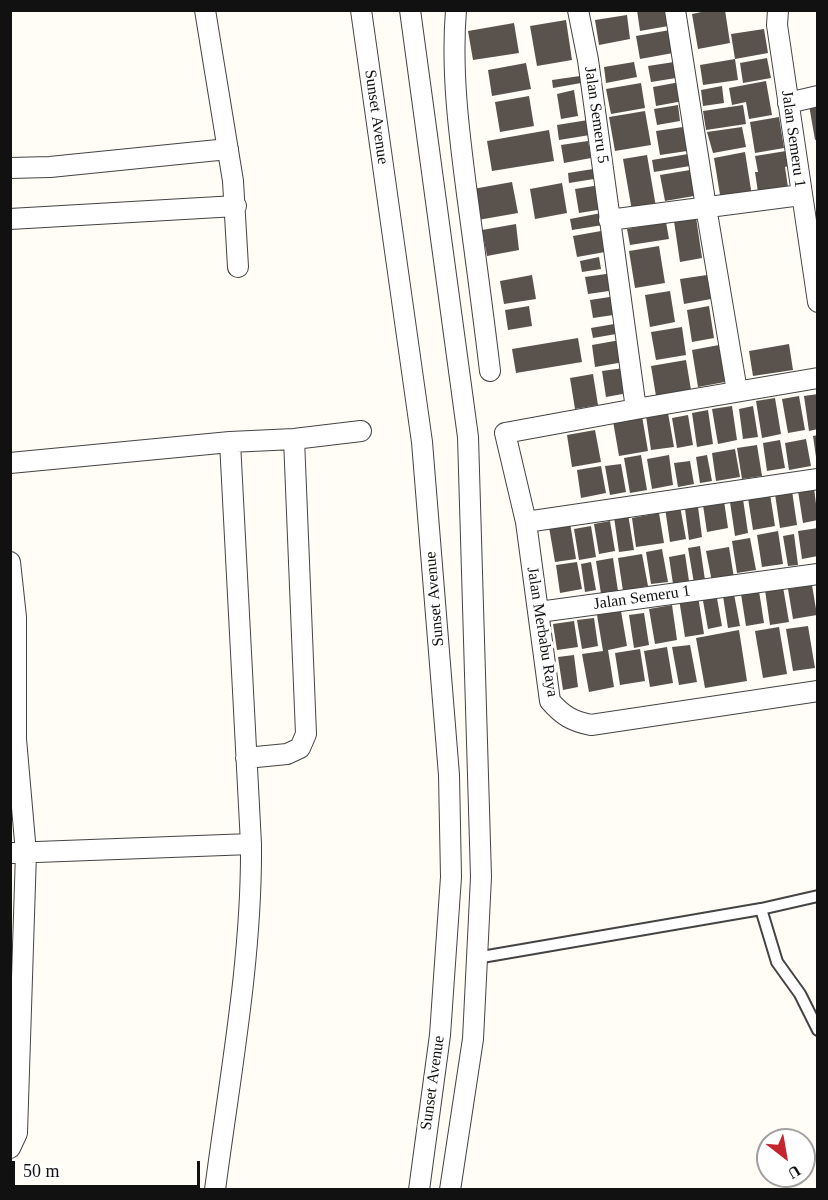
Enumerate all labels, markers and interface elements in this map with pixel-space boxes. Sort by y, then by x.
street label: Jalan Semeru 5 [580,65,612,165]
street label: Sunset Avenue [360,69,392,165]
street label: Jalan Semeru 1 [777,89,809,189]
street label: Sunset Avenue [421,551,449,647]
street label: Jalan Merbabu Raya [522,566,562,698]
street label: Jalan Semeru 1 [592,582,692,614]
street label: Sunset Avenue [417,1035,449,1131]
north arrow [756,1128,816,1188]
scale bar [15,1149,202,1187]
text: 50 m [23,1161,60,1181]
text: U [785,1162,804,1182]

